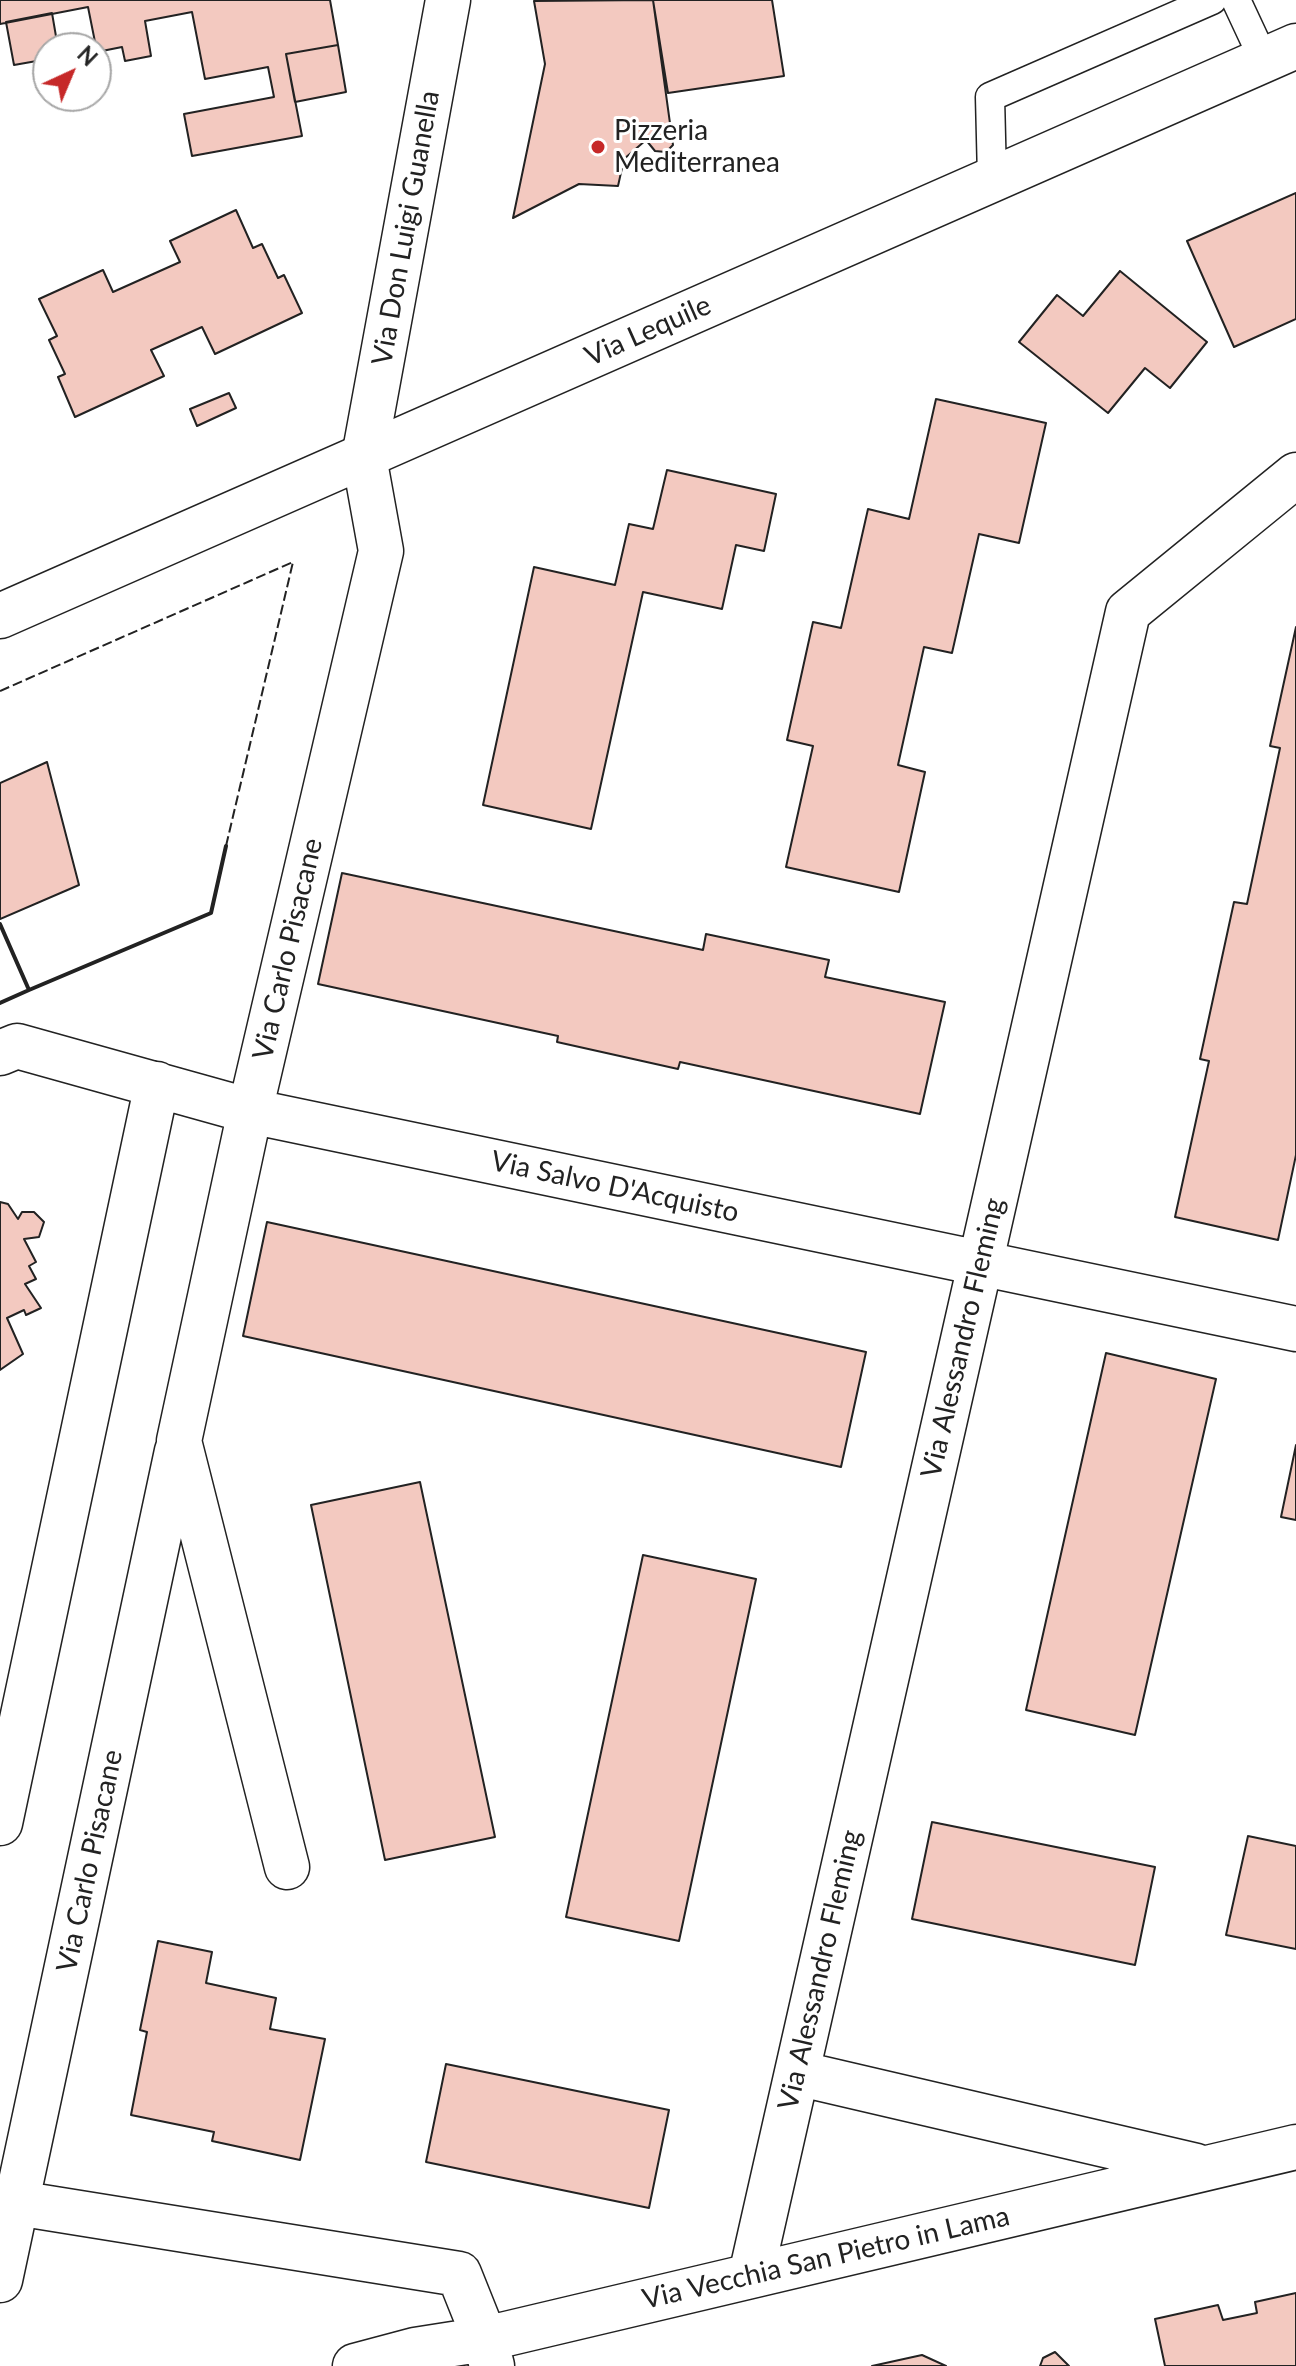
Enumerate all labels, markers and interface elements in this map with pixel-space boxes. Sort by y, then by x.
north arrow [32,32,112,112]
text: N [72,40,103,71]
street label: Via Don Luigi Guanella [365,88,447,368]
place label: Pizzeria Mediterranea [614,114,780,180]
marker: Pizzeria Mediterranea [589,138,607,156]
street label: Via Lequile [580,288,716,374]
street label: Via Carlo Pisacane [246,835,330,1063]
street label: Via Salvo D'Acquisto [488,1144,742,1230]
street label: Via Alessandro Fleming [914,1195,1012,1481]
street label: Via Carlo Pisacane [50,1747,130,1975]
street label: Via Alessandro Fleming [771,1827,869,2113]
street label: Via Vecchia San Pietro in Lama [639,2199,1013,2317]

